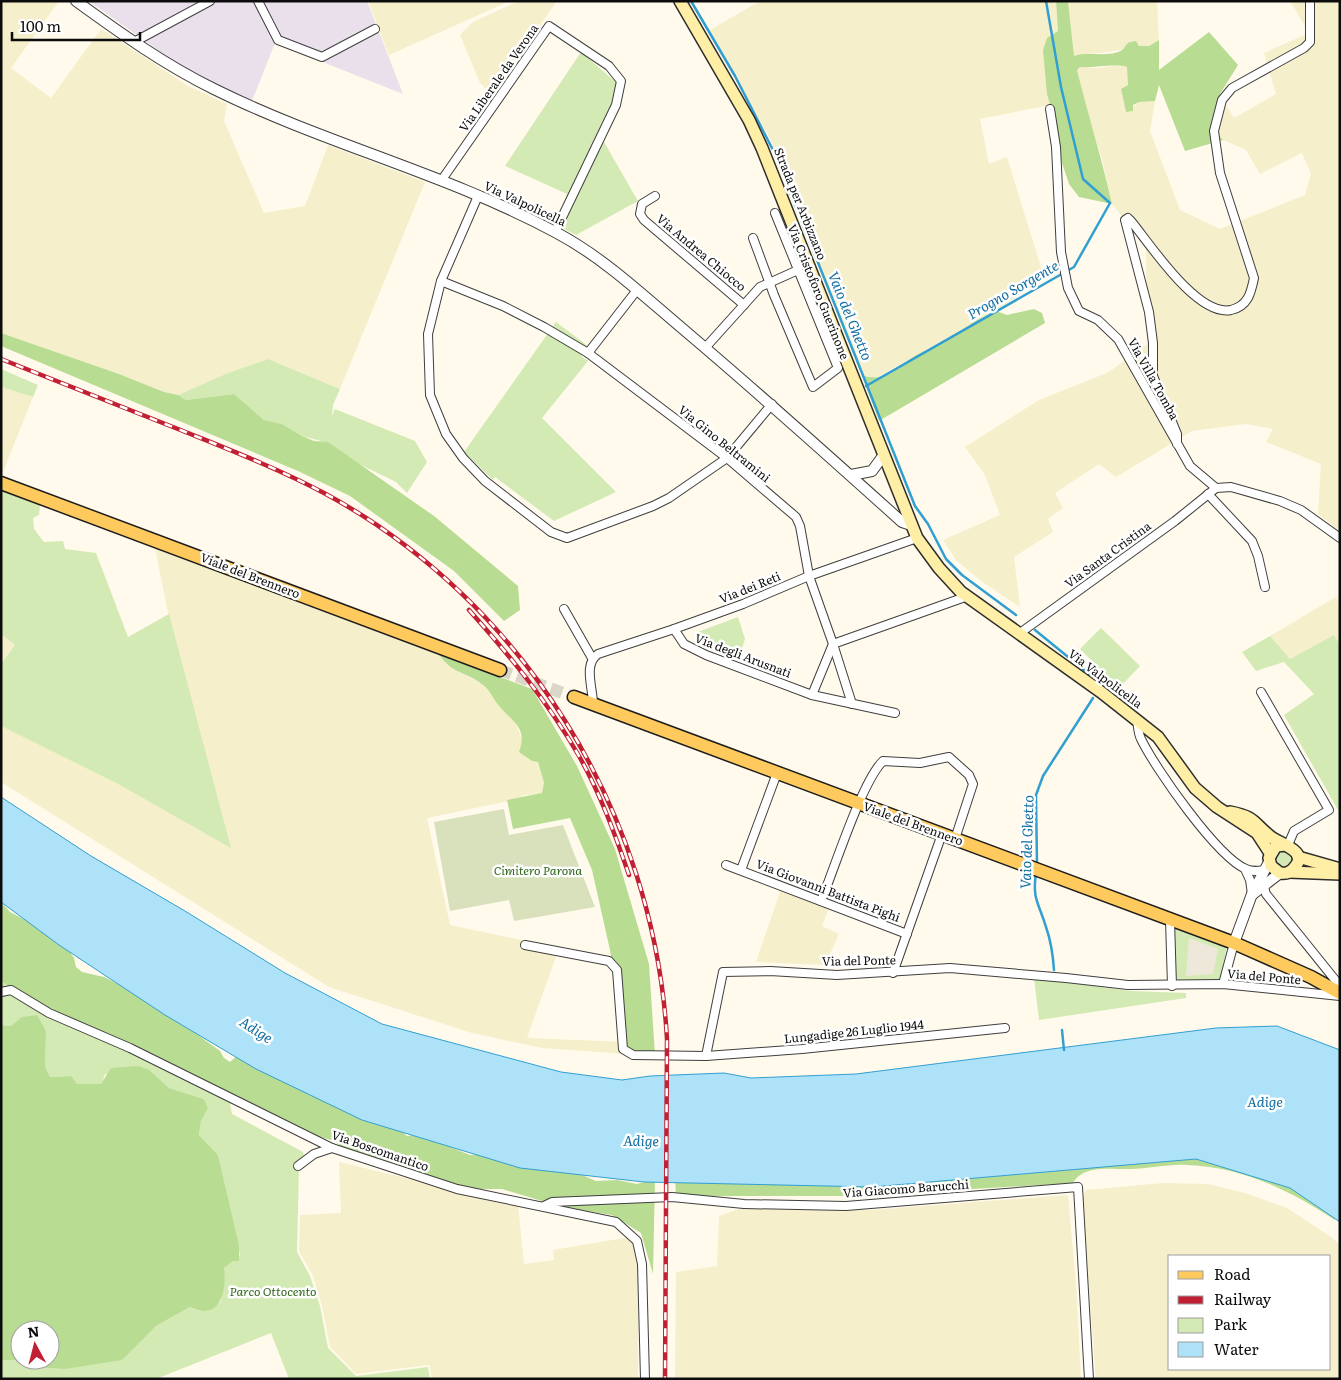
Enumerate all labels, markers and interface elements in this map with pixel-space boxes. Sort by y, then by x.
scale bar [12,10,140,42]
text: 100 m [20,14,61,37]
street label: Via Liberale da Verona [454,19,543,135]
street label: Strada per Arbizzano [770,145,832,263]
street label: Via Valpolicella [481,176,570,230]
street label: Via Andrea Chiocco [653,209,750,295]
street label: Via Cristoforo Guerinone [784,221,854,362]
water label: Progno Sorgente [963,255,1062,323]
water label: Vaio del Ghetto [824,268,878,363]
street label: Via Villa Tomba [1124,334,1184,423]
street label: Via Gino Beltramini [675,400,775,486]
street label: Via Santa Cristina [1061,516,1155,592]
street label: Viale del Brennero [198,548,303,602]
street label: Via dei Reti [716,567,783,608]
street label: Via degli Arusnati [692,628,794,682]
street label: Via Valpolicella [1065,644,1147,712]
water label: Vaio del Ghetto [1014,795,1038,889]
street label: Viale del Brennero [861,797,966,850]
street label: Via Giovanni Battista Pighi [754,854,903,926]
park label: Cimitero Parona [494,861,582,879]
street label: Via del Ponte [822,950,896,970]
street label: Via del Ponte [1226,964,1302,988]
water label: Adige [236,1011,277,1047]
street label: Lungadige 26 Luglio 1944 [783,1015,925,1047]
water label: Adige [1247,1091,1283,1111]
street label: Via Boscomantico [329,1125,431,1175]
water label: Adige [623,1130,659,1150]
street label: Via Giacomo Barucchi [842,1175,969,1201]
legend [1168,1255,1331,1370]
text: Road [1214,1262,1250,1285]
park label: Parco Ottocento [229,1282,317,1300]
text: Railway [1214,1287,1272,1310]
text: Park [1214,1312,1248,1335]
north arrow [10,1320,60,1370]
text: N [26,1320,41,1342]
text: Water [1214,1337,1259,1360]

